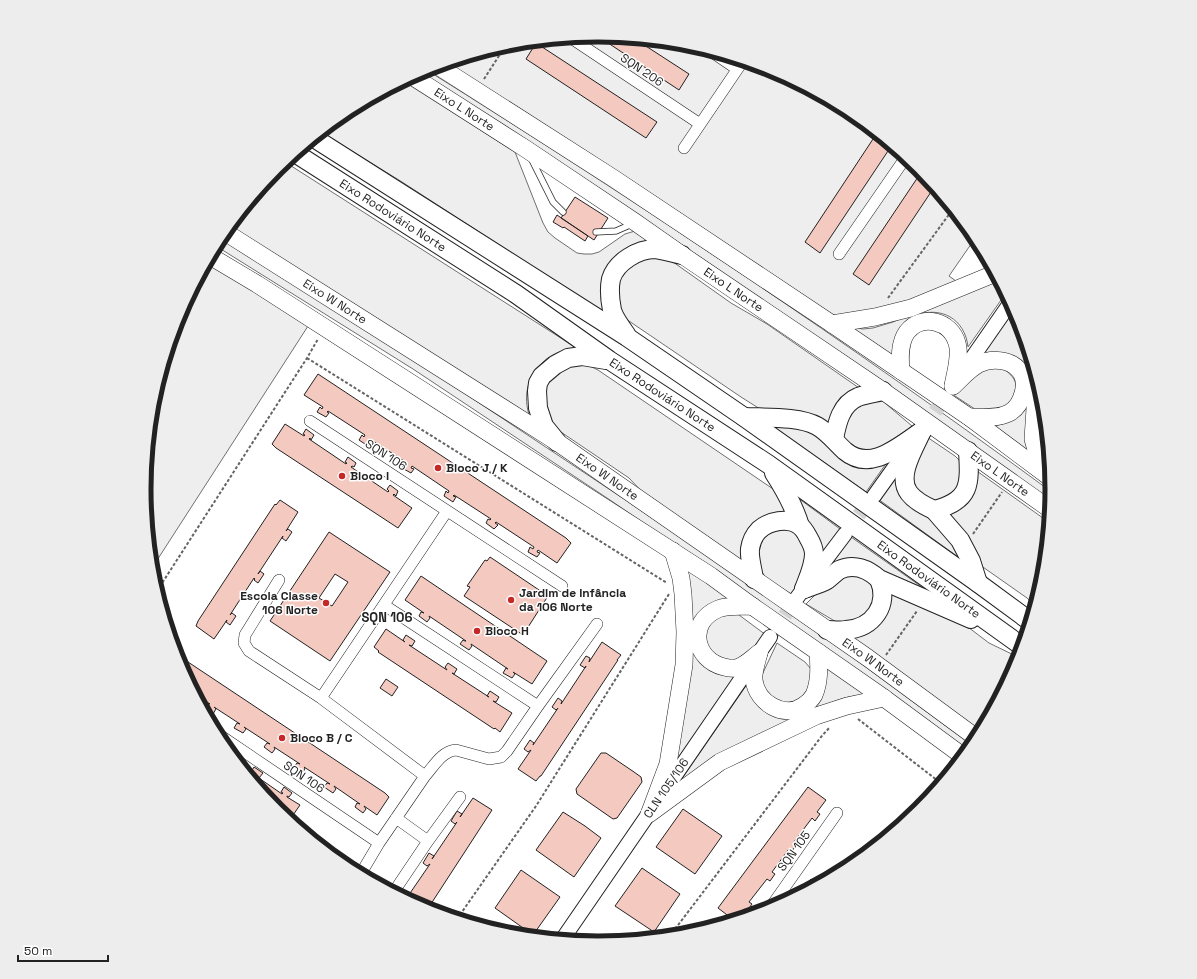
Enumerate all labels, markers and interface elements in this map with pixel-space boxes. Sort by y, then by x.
street label: SQN 206 [617,50,667,90]
street label: Eixo L Norte [431,84,497,135]
street label: Eixo Rodoviário Norte [336,175,449,255]
street label: Eixo L Norte [700,264,766,316]
street label: Eixo W Norte [300,275,370,328]
street label: Eixo Rodoviário Norte [606,354,718,435]
street label: SQN 106 [362,436,410,474]
street label: Eixo L Norte [967,447,1033,500]
street label: Eixo W Norte [573,450,642,504]
place label: Bloco J / K [446,460,508,476]
marker: Bloco J / K [433,463,443,473]
place label: Bloco I [350,468,389,484]
marker: Bloco I [337,471,347,481]
street label: Eixo Rodoviário Norte [874,537,984,622]
place label: Jardim de Infância da 106 Norte [519,585,626,615]
place label: Escola Classe 106 Norte [240,588,318,618]
marker: Jardim de Infância da 106 Norte [506,595,516,605]
marker: Escola Classe 106 Norte [321,598,331,608]
district label: SQN 106 [361,609,413,626]
place label: Bloco H [485,623,529,639]
marker: Bloco H [472,626,482,636]
street label: Eixo W Norte [839,634,907,690]
place label: Bloco B / C [290,730,353,746]
marker: Bloco B / C [277,733,287,743]
street label: CLN 105/106 [640,755,692,822]
street label: SQN 106 [280,757,328,797]
street label: SQN 105 [774,828,814,874]
scale bar [18,937,108,963]
text: 50 m [24,943,52,959]

